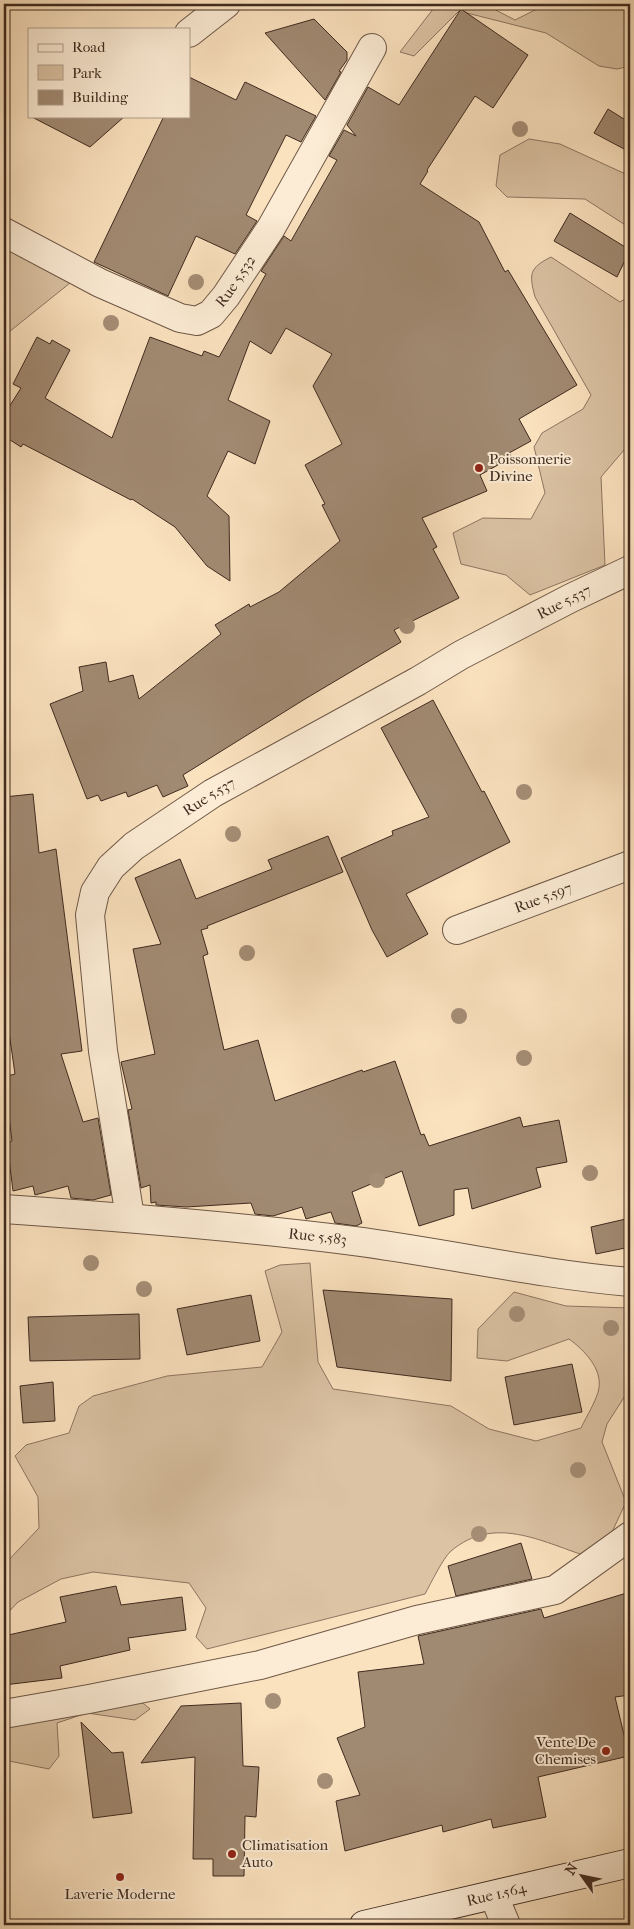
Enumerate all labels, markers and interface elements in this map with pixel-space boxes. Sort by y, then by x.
legend [28,28,190,118]
text: Road [72,38,106,56]
text: Park [72,64,102,82]
text: Building [72,88,129,106]
street label: Rue 5.532 [212,252,260,311]
place label: Poissonnerie Divine [489,450,572,485]
marker: Poissonnerie Divine [473,462,485,474]
street label: Rue 5.537 [534,581,594,623]
street label: Rue 5.537 [179,774,238,820]
street label: Rue 5.597 [512,879,574,917]
street label: Rue 5.583 [288,1224,348,1249]
place label: Vente De Chemises [535,1733,597,1768]
marker: Vente De Chemises [600,1745,612,1757]
place label: Climatisation Auto [241,1836,329,1871]
marker: Climatisation Auto [226,1848,238,1860]
north arrow [556,1852,606,1902]
text: N [561,1860,582,1878]
marker: Laverie Moderne [114,1871,126,1883]
street label: Rue 1.564 [465,1878,529,1910]
place label: Laverie Moderne [65,1885,176,1903]

